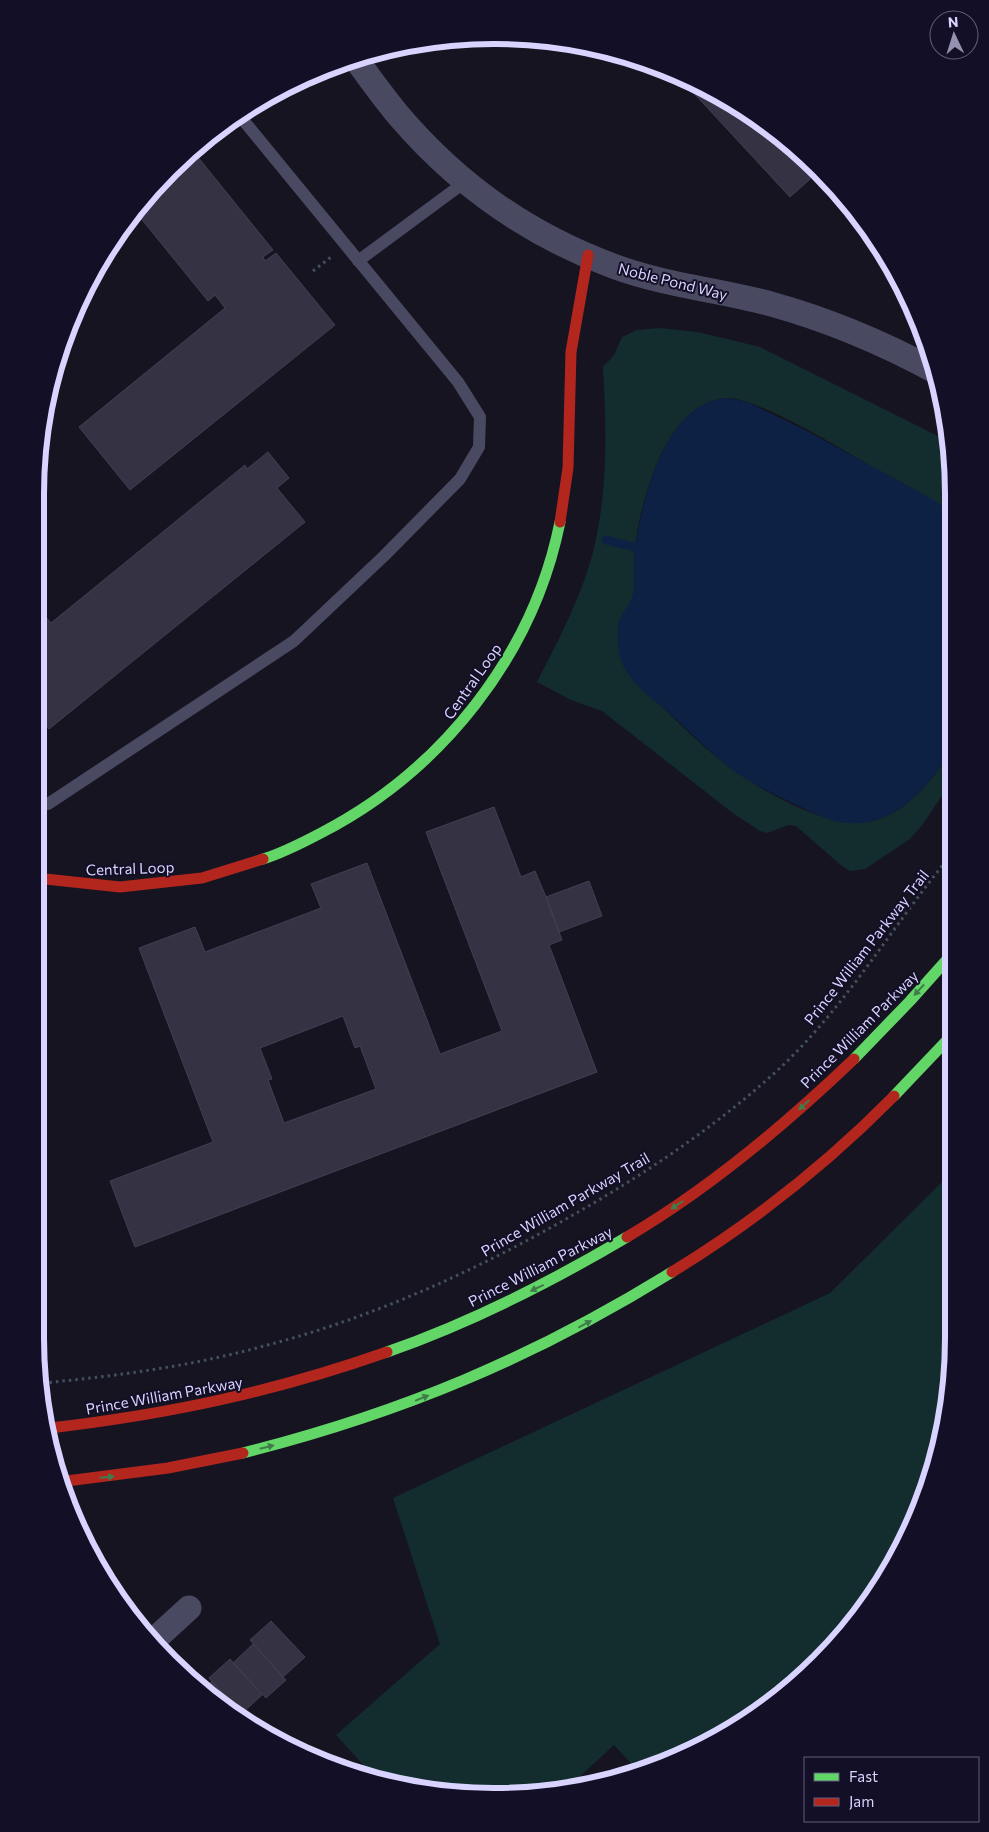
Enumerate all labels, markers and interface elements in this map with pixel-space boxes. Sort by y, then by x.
north arrow [929,10,979,60]
text: N [947,13,959,30]
street label: Noble Pond Way [617,259,730,303]
street label: Central Loop [439,639,505,722]
street label: Central Loop [85,857,175,879]
street label: Prince William Parkway Trail [800,866,932,1028]
street label: Prince William Parkway [796,966,922,1092]
one-way arrow [913,984,925,996]
one-way arrow [799,1099,811,1111]
street label: Prince William Parkway Trail [477,1148,653,1260]
one-way arrow [670,1200,683,1210]
street label: Prince William Parkway [465,1222,615,1310]
one-way arrow [530,1284,544,1292]
one-way arrow [579,1319,592,1328]
street label: Prince William Parkway [84,1372,244,1418]
one-way arrow [415,1394,430,1402]
one-way arrow [259,1443,275,1451]
one-way arrow [100,1473,116,1481]
legend [804,1757,979,1822]
text: Fast [849,1767,878,1785]
text: Jam [849,1792,874,1810]

